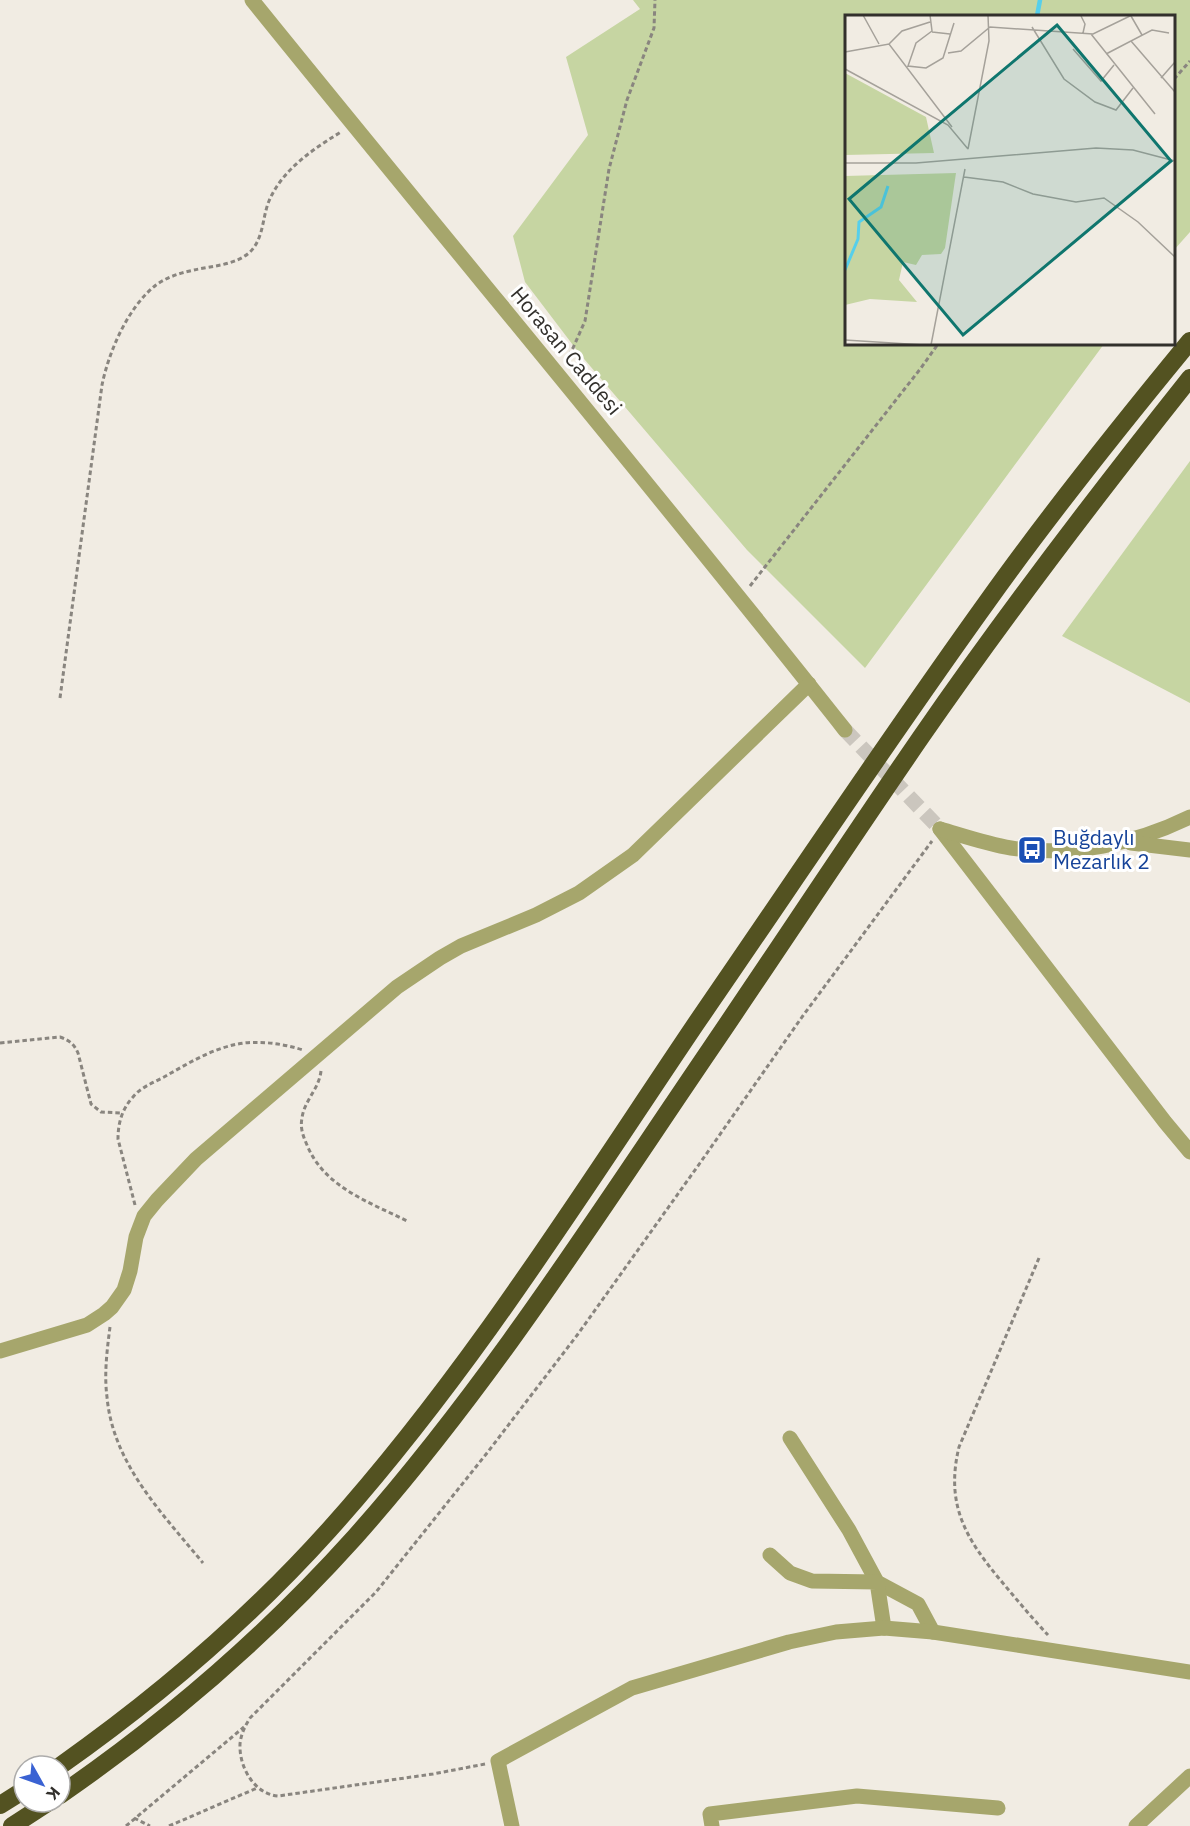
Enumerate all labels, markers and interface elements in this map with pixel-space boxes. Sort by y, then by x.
inset map [845,15,1175,345]
street label: Horasan Caddesi [505,280,629,420]
place label: Buğdaylı Mezarlık 2 [1053,823,1150,875]
bus stop icon: Buğdaylı Mezarlık 2 [1016,834,1048,866]
north arrow [12,1754,72,1814]
text: K [42,1783,65,1804]

